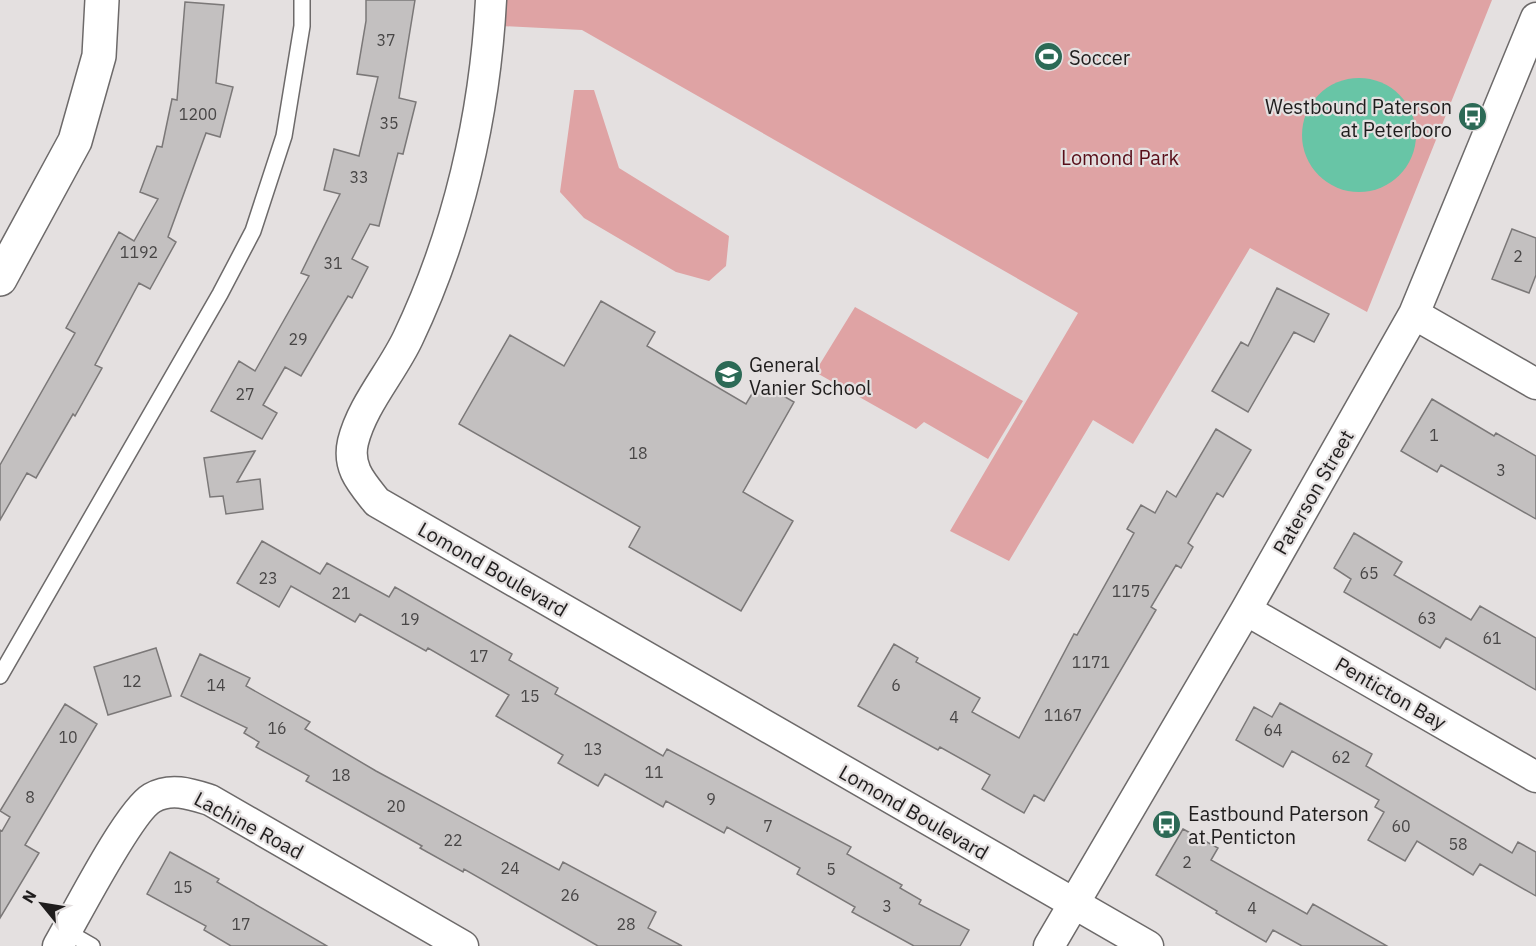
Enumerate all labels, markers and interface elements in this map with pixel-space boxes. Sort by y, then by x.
house number: 37 [376,30,396,50]
sports icon: Soccer [1032,41,1064,73]
place label: Soccer [1069,44,1130,71]
place label: Westbound Paterson at Peterboro [1265,93,1452,143]
bus stop icon: Westbound Paterson at Peterboro [1457,101,1489,133]
house number: 1200 [179,104,217,124]
house number: 35 [379,113,399,133]
park label: Lomond Park [1061,144,1179,171]
house number: 33 [349,167,369,187]
house number: 1192 [120,242,158,262]
house number: 2 [1513,246,1523,266]
house number: 31 [323,253,343,273]
house number: 29 [288,329,308,349]
place label: General Vanier School [749,351,872,401]
school or university icon: General Vanier School [712,359,744,391]
house number: 27 [235,384,255,404]
street label: Paterson Street [1266,425,1360,559]
house number: 1 [1429,425,1439,445]
house number: 18 [628,443,648,463]
house number: 3 [1496,460,1506,480]
street label: Lomond Boulevard [413,515,573,623]
house number: 65 [1359,563,1379,583]
house number: 23 [258,568,278,588]
house number: 1175 [1112,581,1150,601]
house number: 21 [331,583,351,603]
house number: 63 [1417,608,1437,628]
house number: 19 [400,609,420,629]
house number: 61 [1482,628,1502,648]
house number: 17 [469,646,489,666]
street label: Penticton Bay [1331,650,1451,736]
house number: 1171 [1072,652,1110,672]
house number: 12 [122,671,142,691]
house number: 14 [206,675,226,695]
house number: 6 [891,675,901,695]
house number: 15 [520,686,540,706]
house number: 1167 [1044,705,1082,725]
house number: 4 [949,707,959,727]
house number: 16 [267,718,287,738]
house number: 64 [1263,720,1283,740]
house number: 10 [58,727,78,747]
house number: 13 [583,739,603,759]
house number: 62 [1331,747,1351,767]
street label: Lomond Boulevard [834,758,994,866]
house number: 11 [644,762,664,782]
house number: 18 [331,765,351,785]
street label: Lachine Road [190,785,308,865]
house number: 8 [25,787,35,807]
house number: 9 [706,789,716,809]
house number: 20 [386,796,406,816]
place label: Eastbound Paterson at Penticton [1188,800,1369,850]
bus stop icon: Eastbound Paterson at Penticton [1151,808,1183,840]
house number: 7 [763,816,773,836]
house number: 60 [1391,816,1411,836]
house number: 22 [443,830,463,850]
house number: 58 [1448,834,1468,854]
house number: 2 [1182,852,1192,872]
house number: 24 [500,858,520,878]
house number: 5 [826,859,836,879]
north arrow [12,874,72,934]
house number: 15 [173,877,193,897]
house number: 26 [560,885,580,905]
text: N [17,886,41,907]
house number: 3 [882,896,892,916]
house number: 4 [1247,898,1257,918]
house number: 17 [231,914,251,934]
house number: 28 [616,914,636,934]

